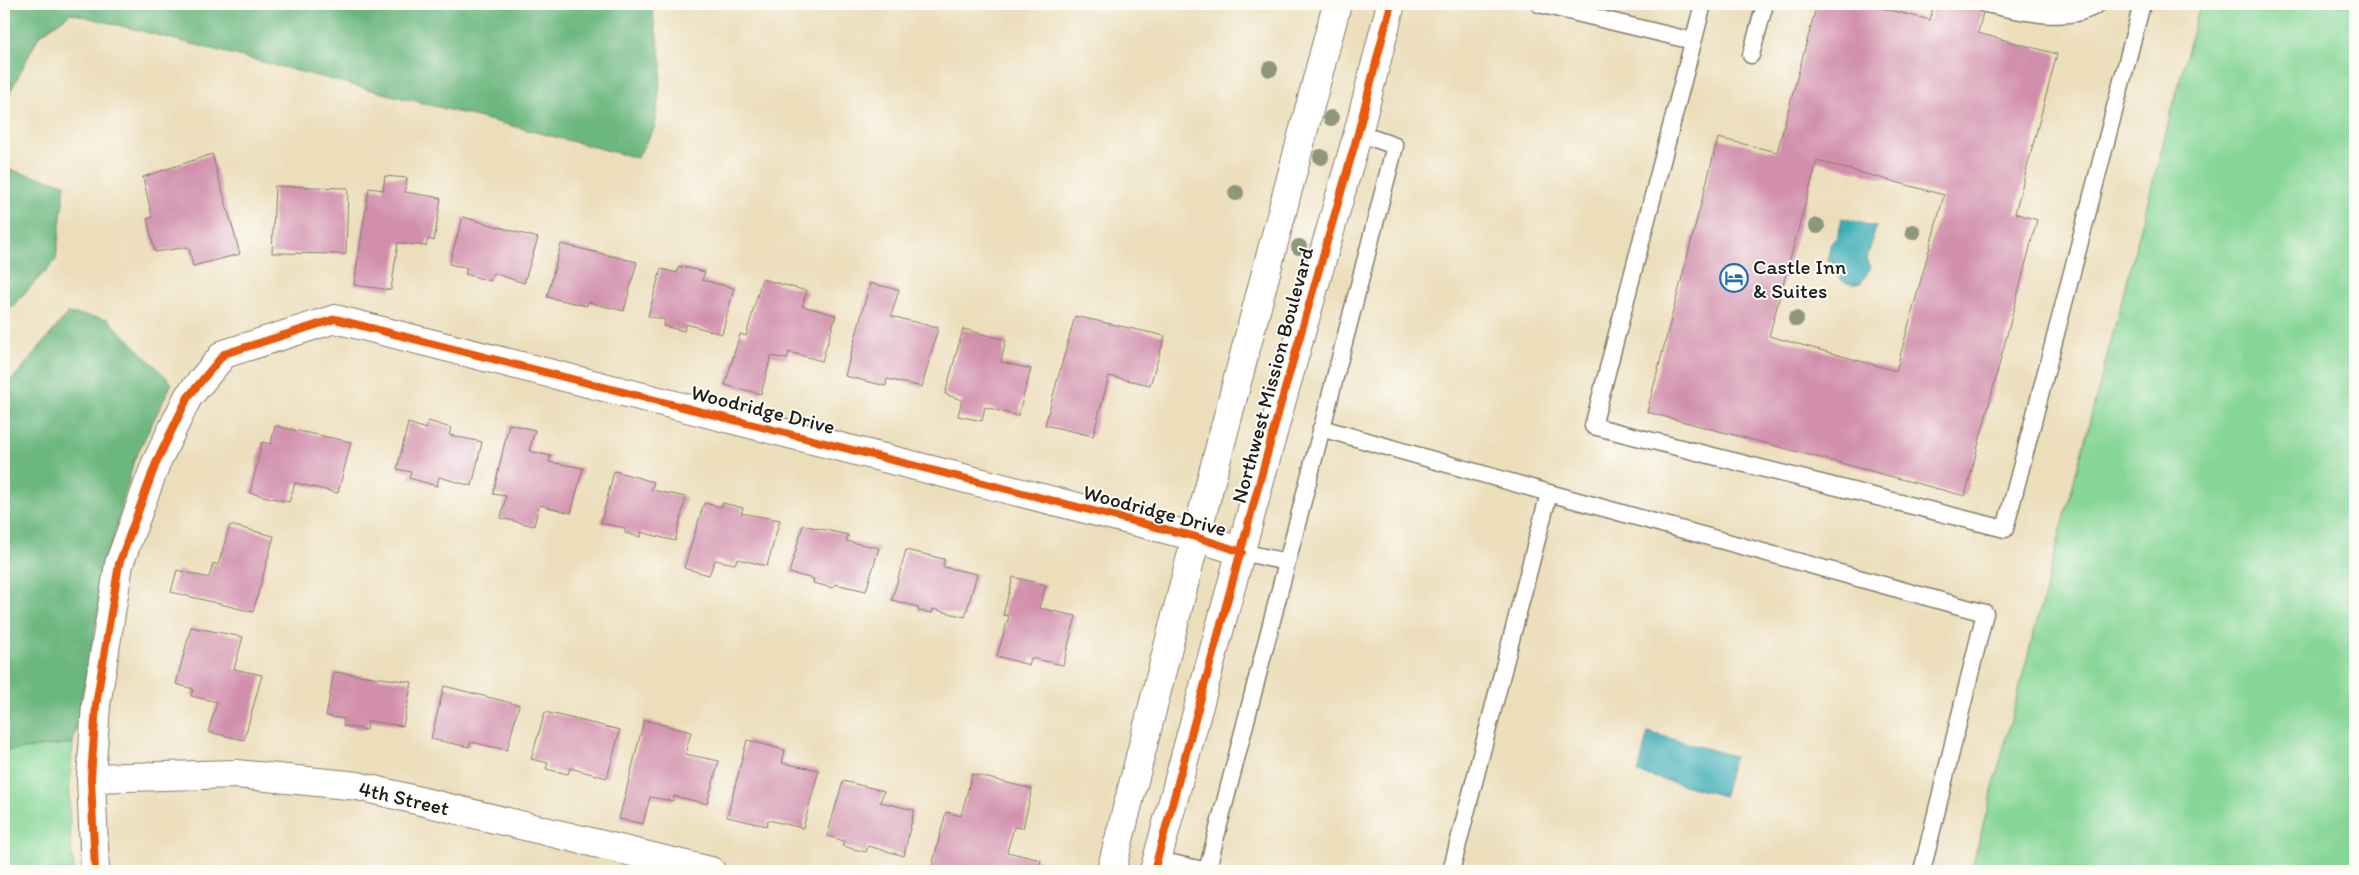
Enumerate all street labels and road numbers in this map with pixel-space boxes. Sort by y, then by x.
street label: Northwest Mission Boulevard [1226,244,1318,506]
street label: Woodridge Drive [688,379,838,439]
street label: Woodridge Drive [1081,479,1229,541]
street label: 4th Street [356,775,452,821]

